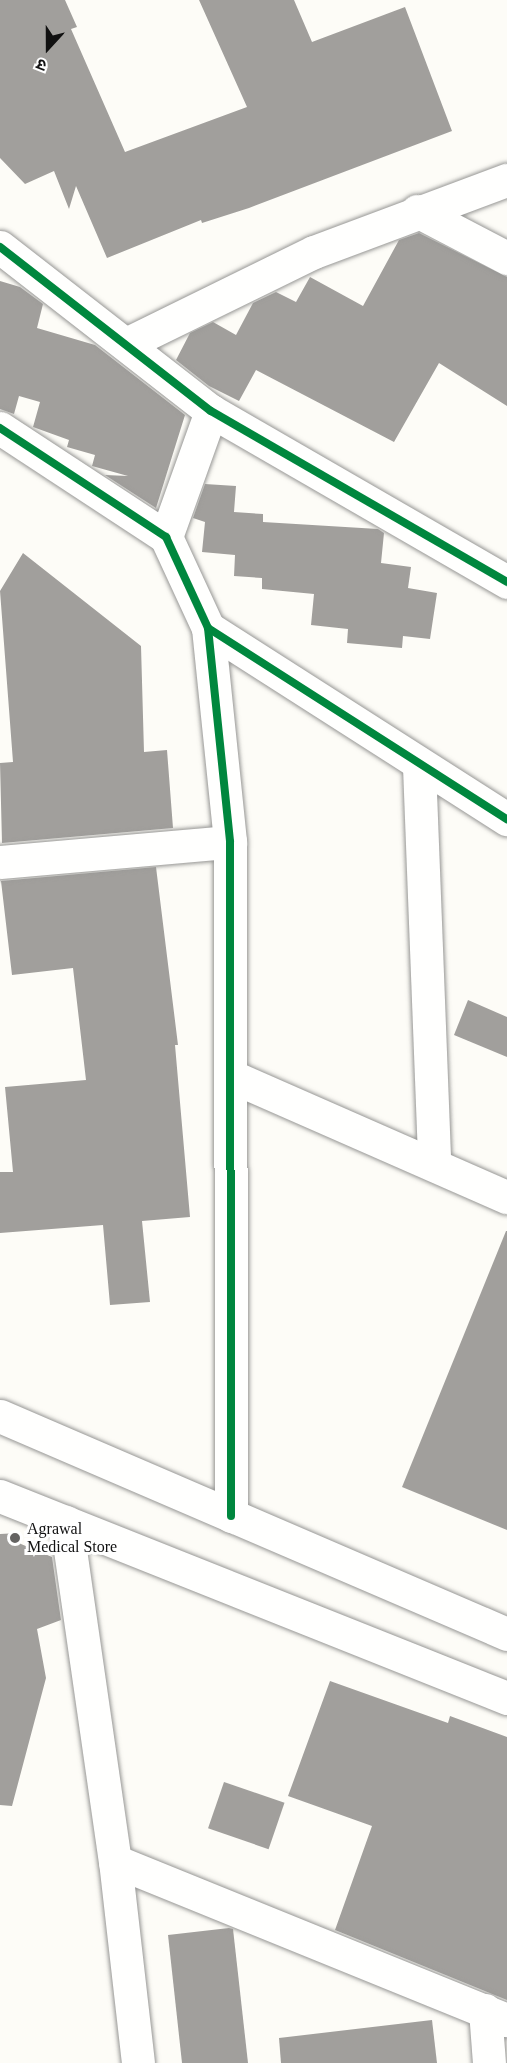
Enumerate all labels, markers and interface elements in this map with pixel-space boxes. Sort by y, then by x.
north arrow [18,18,78,78]
text: उ [34,56,49,75]
place label: Agrawal Medical Store [27,1519,117,1557]
marker: Agrawal Medical Store [8,1531,22,1545]

